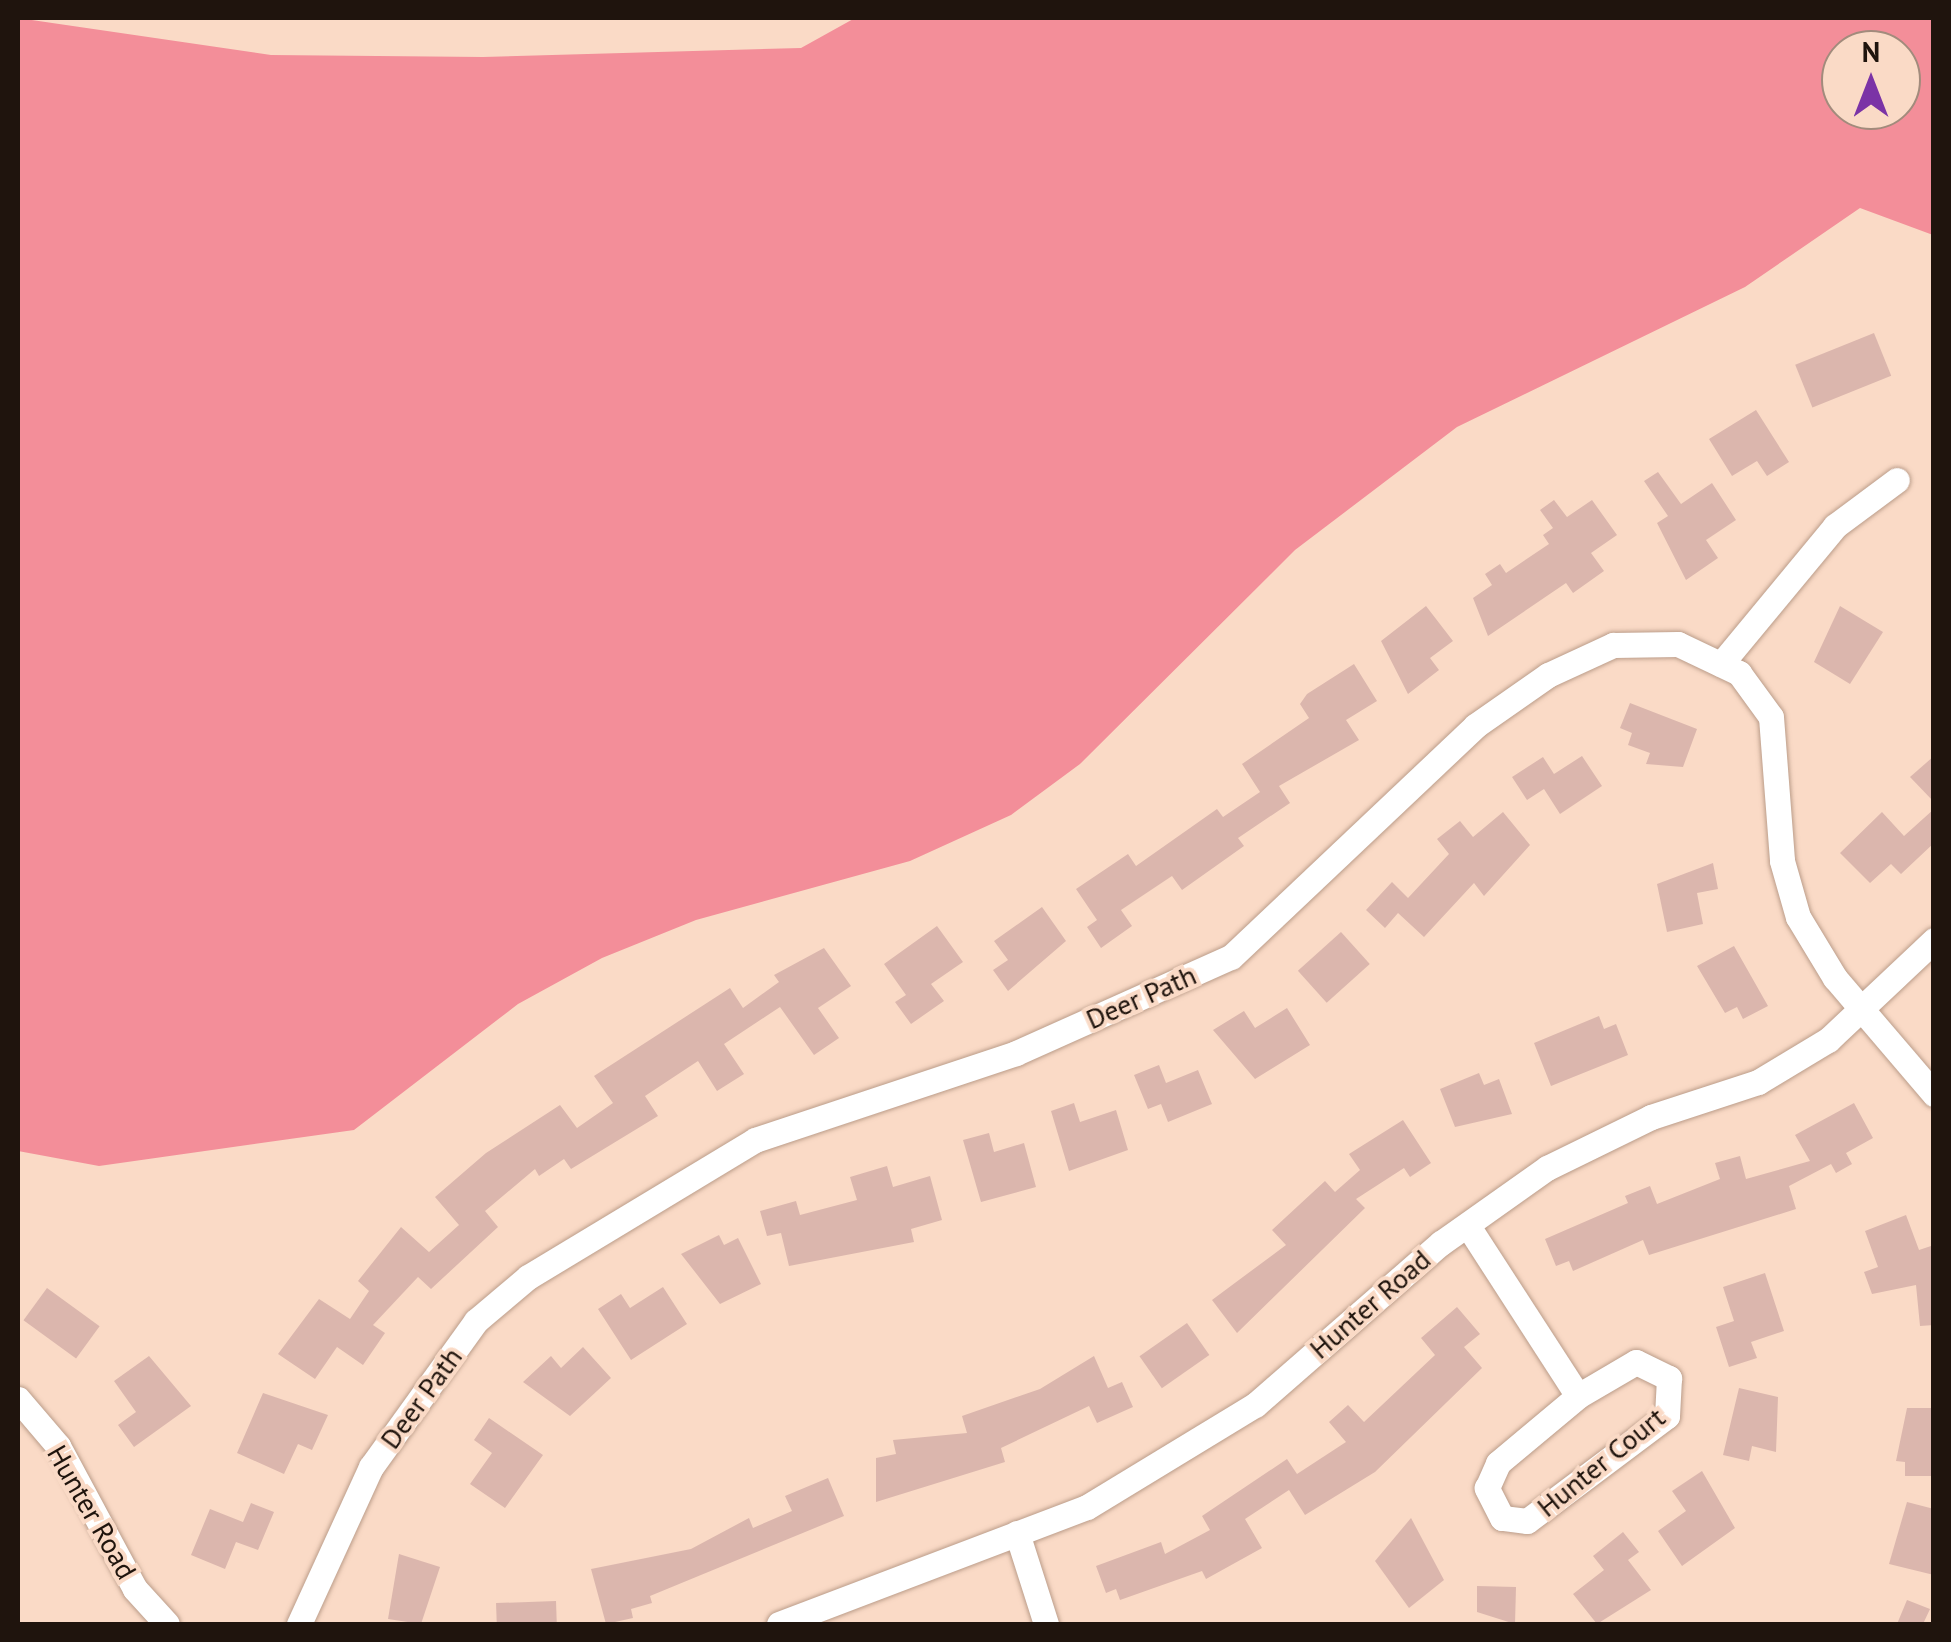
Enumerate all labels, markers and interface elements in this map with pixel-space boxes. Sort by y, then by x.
north arrow [1821,30,1921,130]
text: N [1862,33,1880,70]
street label: Deer Path [1081,958,1201,1036]
street label: Hunter Road [1303,1242,1437,1366]
street label: Deer Path [373,1341,469,1455]
street label: Hunter Court [1530,1400,1672,1524]
street label: Hunter Road [40,1439,144,1585]

